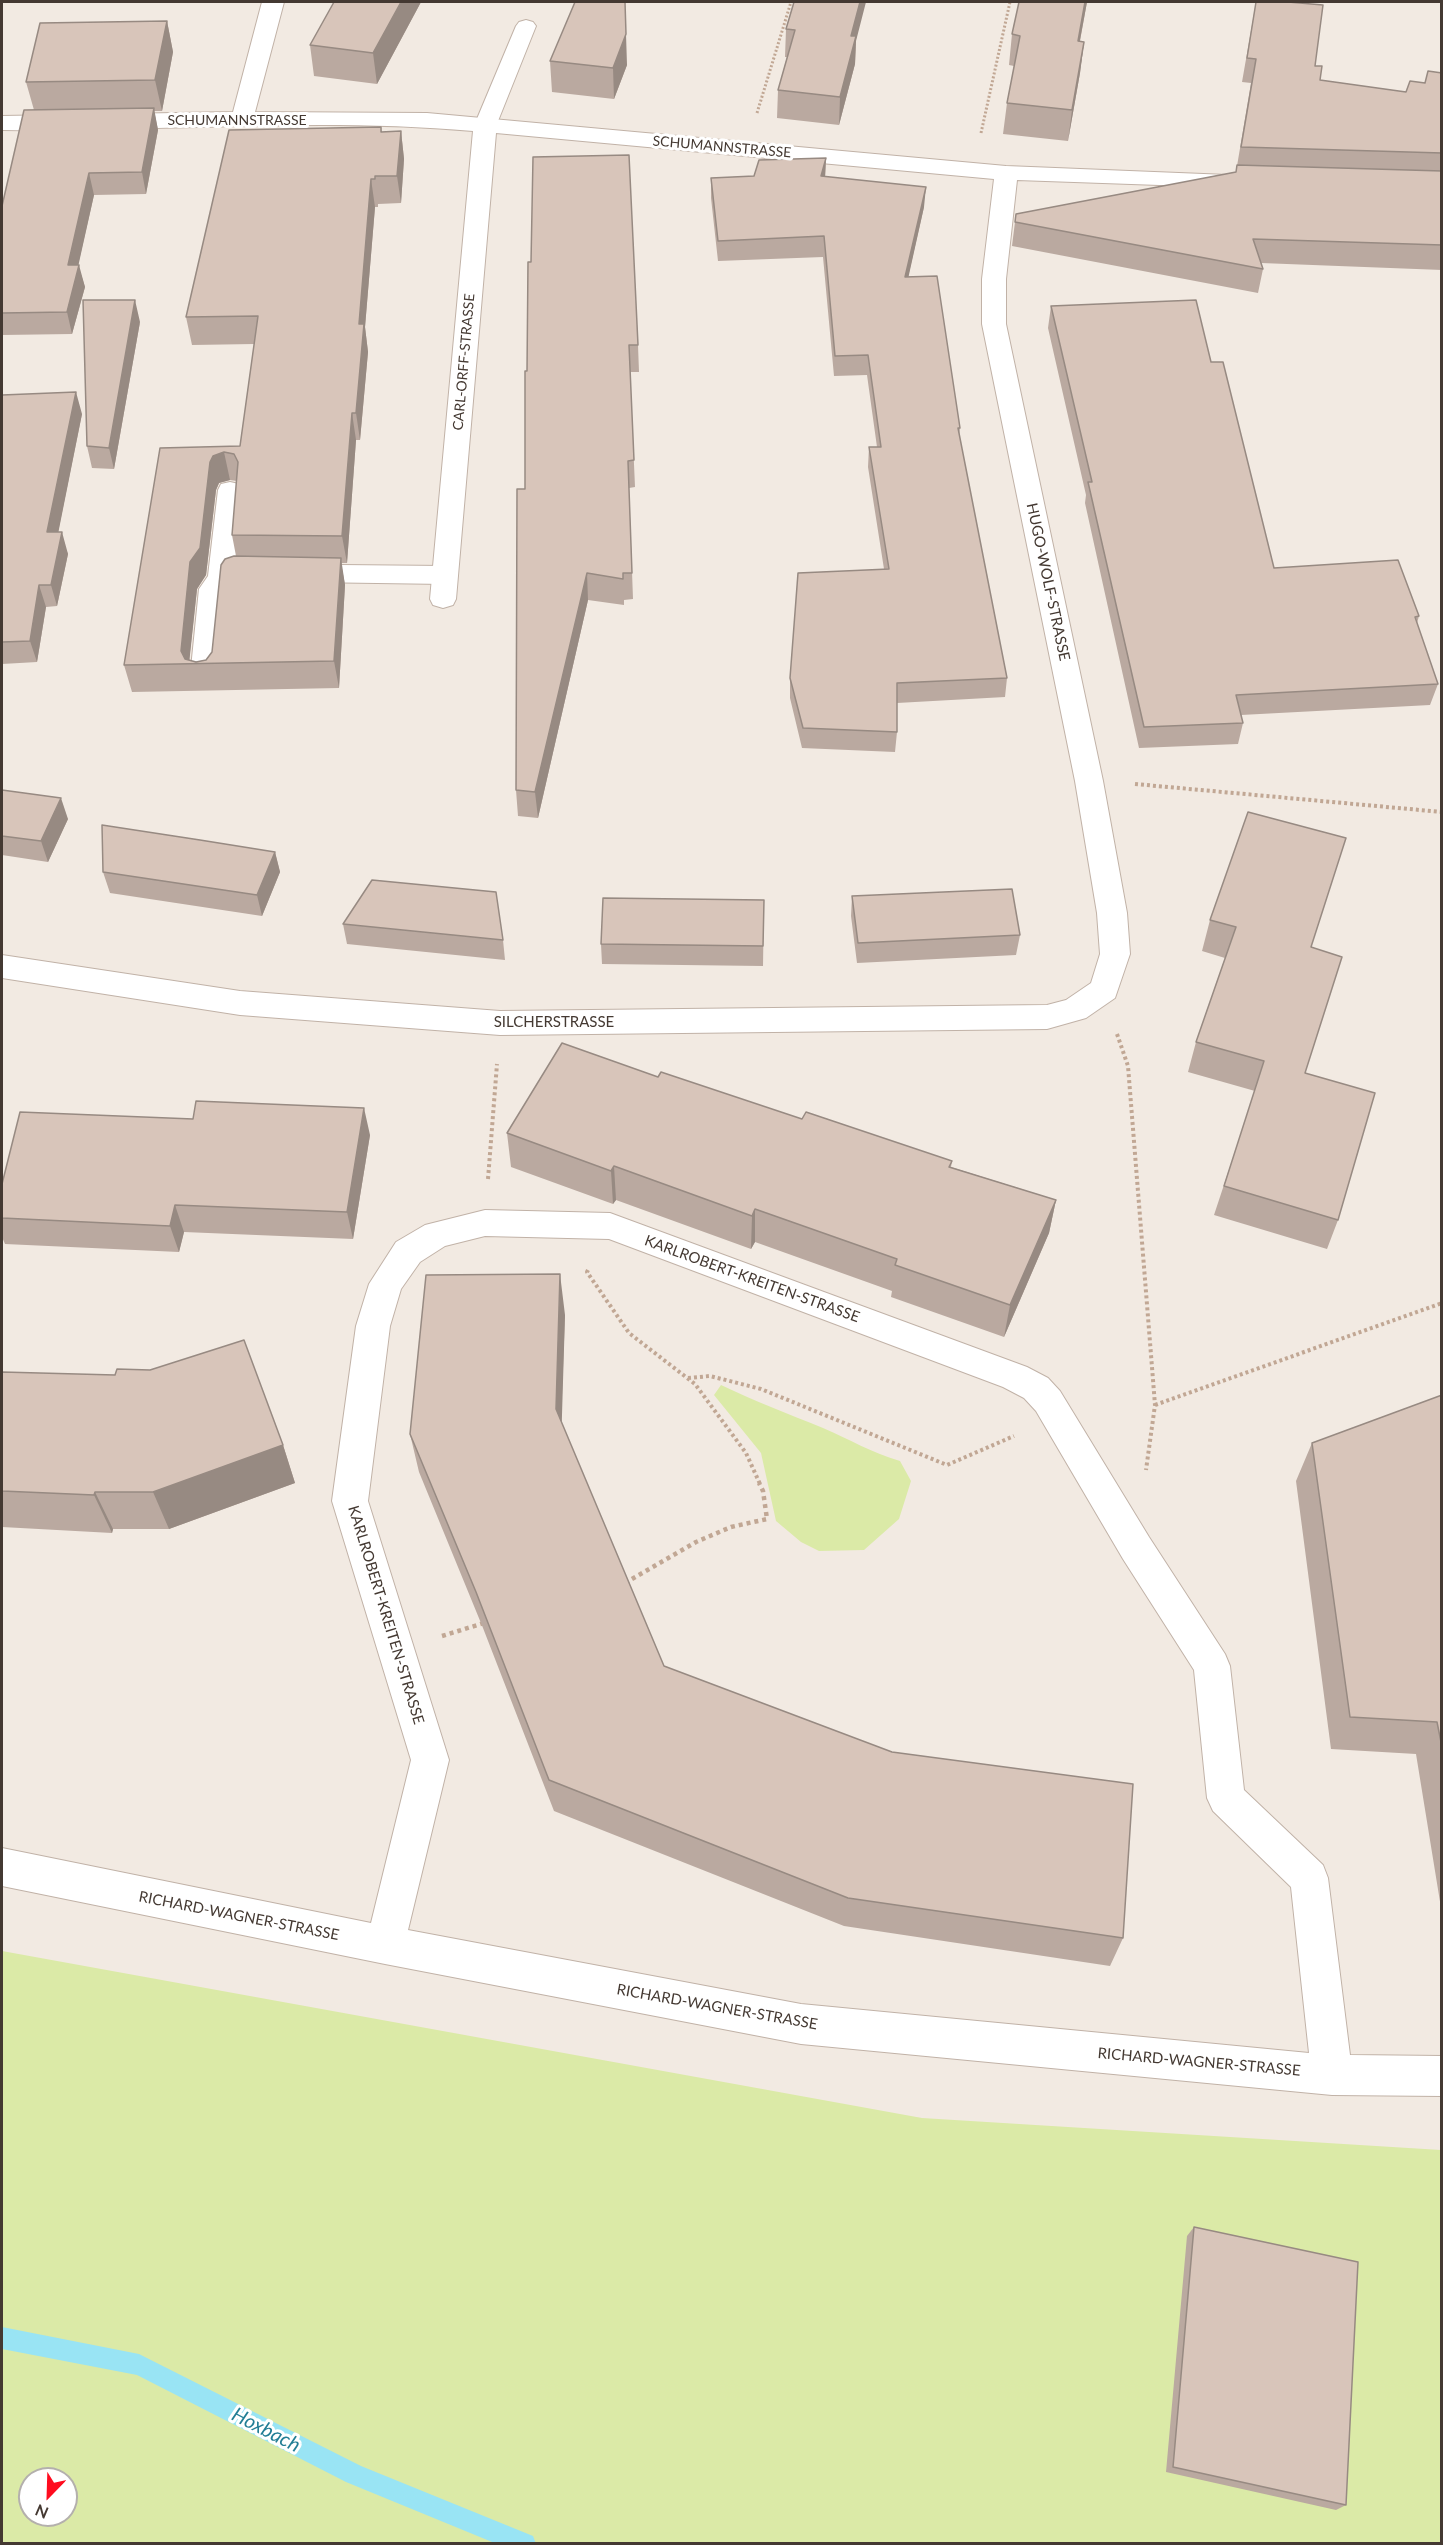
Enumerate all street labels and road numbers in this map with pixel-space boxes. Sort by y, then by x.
street label: SCHUMANNSTRASSE [167,112,307,128]
street label: SCHUMANNSTRASSE [652,133,792,161]
street label: CARL-ORFF-STRASSE [450,293,478,431]
street label: HUGO-WOLF-STRASSE [1022,501,1074,663]
street label: SILCHERSTRASSE [494,1013,614,1031]
street label: KARLROBERT-KREITEN-STRASSE [642,1232,862,1326]
street label: KARLROBERT-KREITEN-STRASSE [344,1504,428,1726]
street label: RICHARD-WAGNER-STRASSE [137,1888,341,1944]
street label: RICHARD-WAGNER-STRASSE [615,1980,819,2034]
street label: RICHARD-WAGNER-STRASSE [1097,2044,1301,2080]

